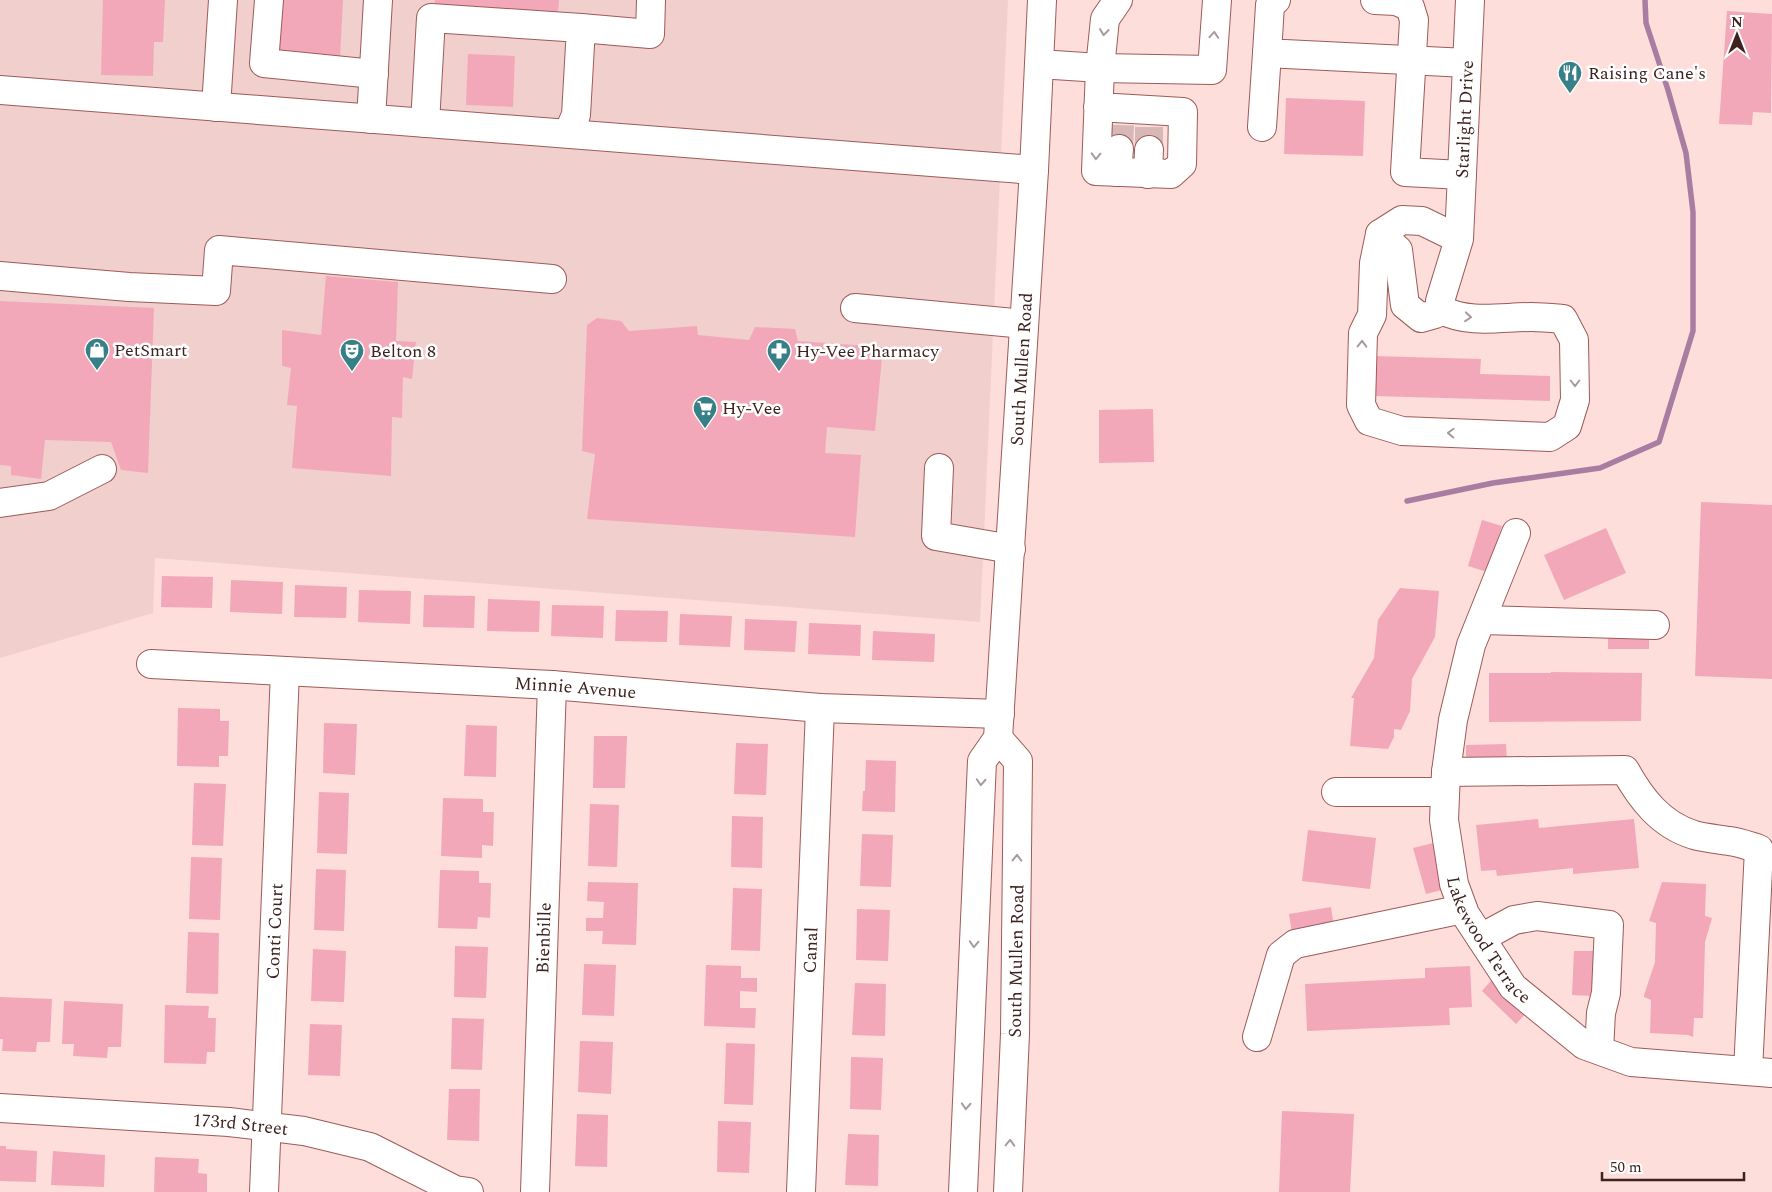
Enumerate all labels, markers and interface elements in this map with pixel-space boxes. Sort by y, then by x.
north arrow [1712,10,1762,60]
text: N [1731,12,1743,33]
one-way arrow [1099,28,1110,36]
one-way arrow [1209,31,1220,39]
street label: Starlight Drive [1449,60,1481,179]
restaurant icon: Raising Cane's [1557,60,1583,94]
place label: Raising Cane's [1588,60,1706,87]
one-way arrow [1091,152,1102,160]
street label: South Mullen Road [1004,292,1040,447]
one-way arrow [1464,311,1472,322]
shop icon: PetSmart [84,337,110,371]
place label: PetSmart [114,337,187,364]
theatre icon: Belton 8 [339,338,365,372]
place label: Belton 8 [370,338,436,365]
pharmacy icon: Hy-Vee Pharmacy [766,338,792,372]
place label: Hy-Vee Pharmacy [796,338,940,365]
one-way arrow [1357,340,1368,348]
one-way arrow [1570,380,1580,388]
supermarket icon: Hy-Vee [692,395,718,429]
place label: Hy-Vee [722,395,781,422]
one-way arrow [1447,427,1455,438]
street label: Minnie Avenue [514,670,637,706]
one-way arrow [976,778,987,786]
one-way arrow [1012,854,1022,862]
street label: Lakewood Terrace [1439,875,1537,1010]
street label: Conti Court [260,883,290,980]
street label: South Mullen Road [1002,884,1031,1038]
street label: Bienbille [529,902,559,974]
street label: Canal [797,927,825,974]
one-way arrow [968,940,979,948]
one-way arrow [961,1103,972,1111]
street label: 173rd Street [192,1107,290,1143]
one-way arrow [1005,1139,1015,1147]
scale bar [1602,1150,1744,1182]
text: 50 m [1610,1156,1642,1179]

